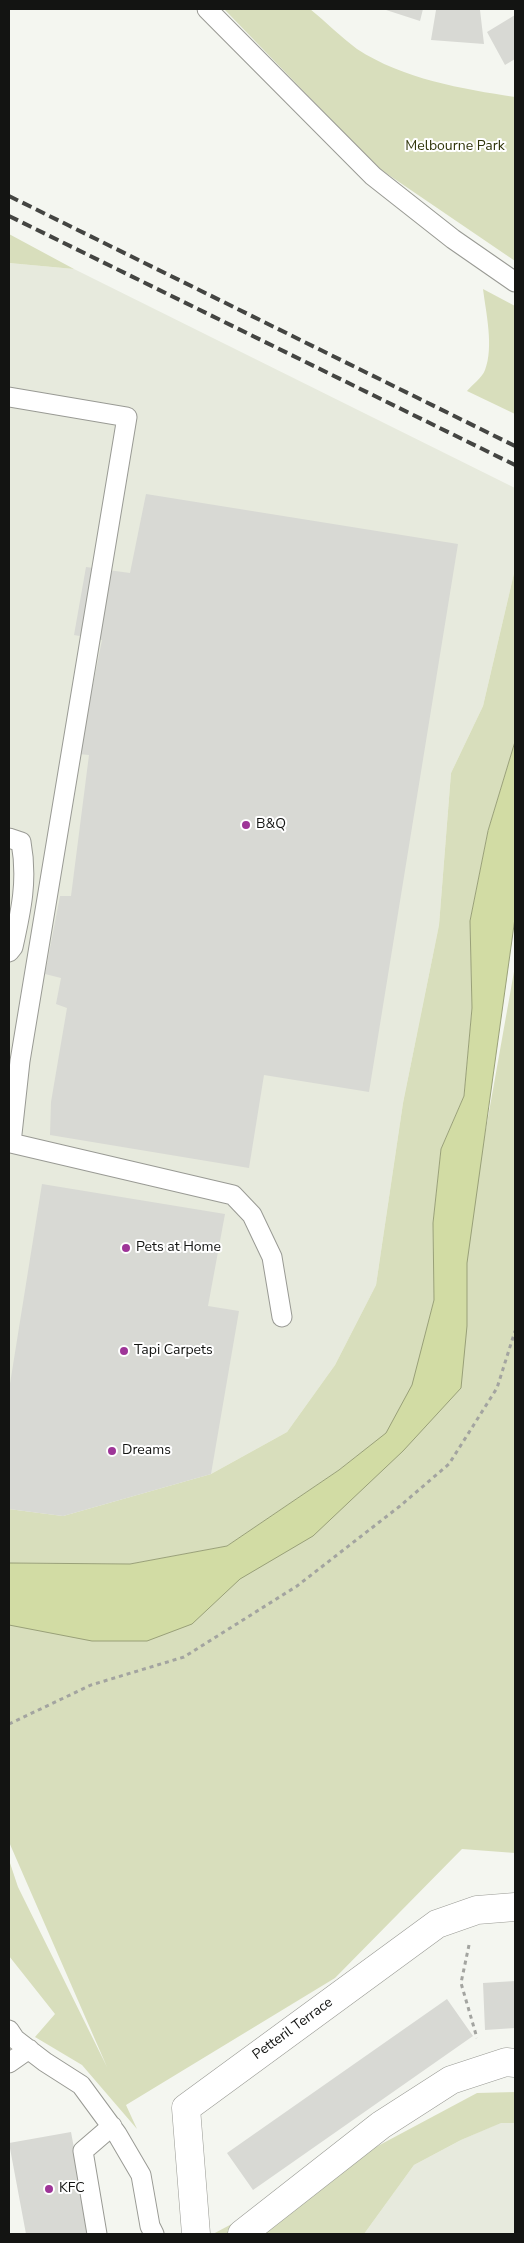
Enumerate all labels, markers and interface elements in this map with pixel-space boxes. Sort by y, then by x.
park label: Melbourne Park [405,139,505,155]
place label: B&Q [256,817,286,833]
marker: B&Q [240,819,252,831]
place label: Pets at Home [136,1240,221,1256]
marker: Pets at Home [120,1242,132,1254]
place label: Tapi Carpets [134,1343,213,1359]
marker: Tapi Carpets [118,1345,130,1357]
place label: Dreams [122,1443,171,1459]
marker: Dreams [106,1445,118,1457]
street label: Petteril Terrace [250,1994,336,2064]
place label: KFC [59,2181,85,2197]
marker: KFC [43,2183,55,2195]

